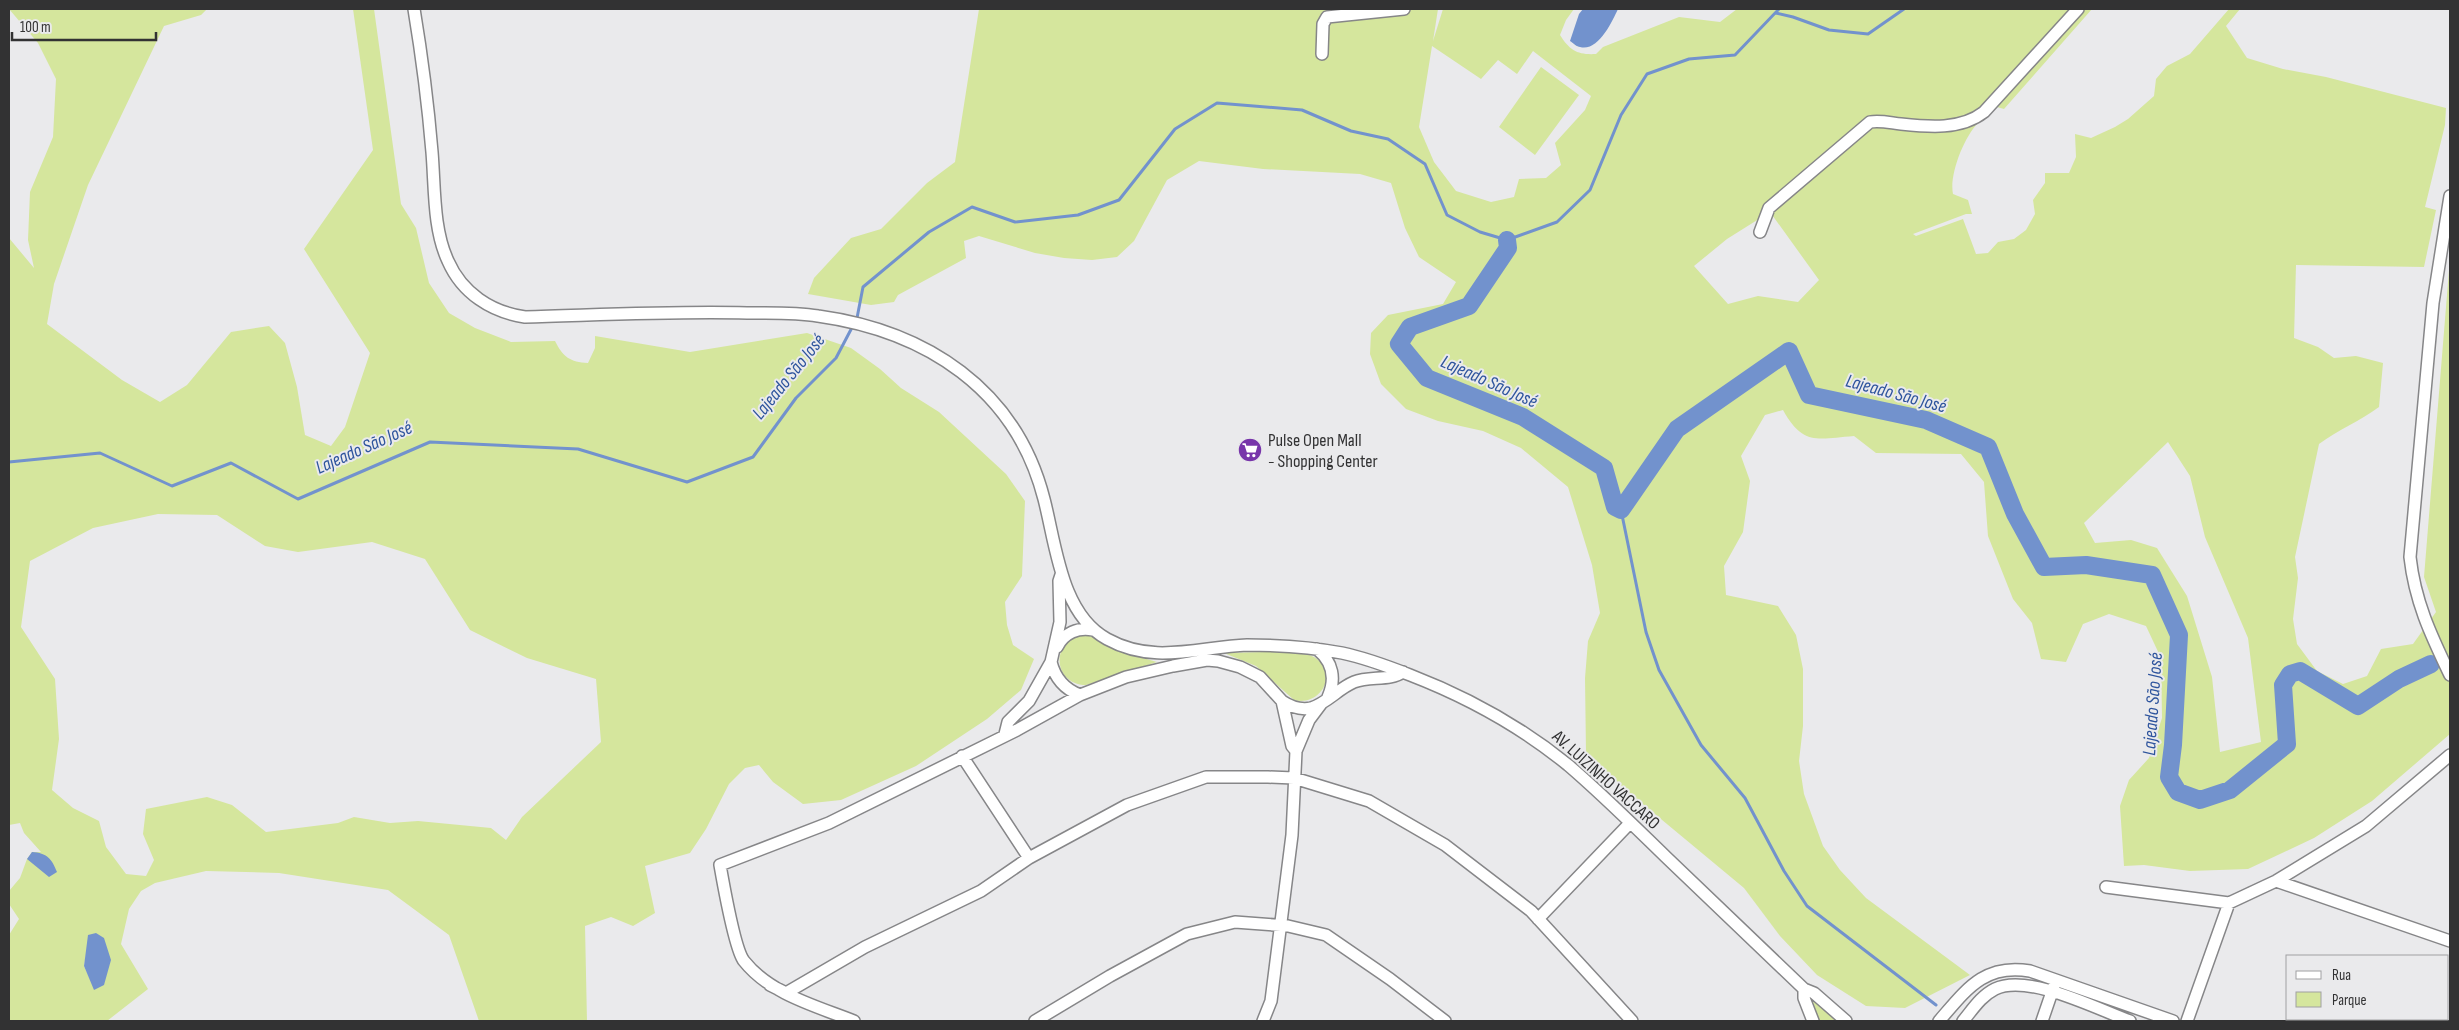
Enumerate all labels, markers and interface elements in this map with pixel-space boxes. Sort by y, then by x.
scale bar [12,10,156,42]
text: 100 m [20,18,51,37]
water label: Lajeado São José [748,329,831,424]
water label: Lajeado São José [1437,350,1541,414]
water label: Lajeado São José [1843,370,1949,419]
water label: Lajeado São José [312,416,416,480]
place label: Pulse Open Mall - Shopping Center [1268,430,1378,472]
supermarket icon: Pulse Open Mall - Shopping Center [1237,437,1263,463]
water label: Lajeado São José [2138,651,2168,756]
street label: AV. LUIZINHO VACCARO [1547,726,1664,834]
legend [2286,955,2449,1020]
text: Rua [2332,966,2351,985]
text: Parque [2332,991,2367,1010]

